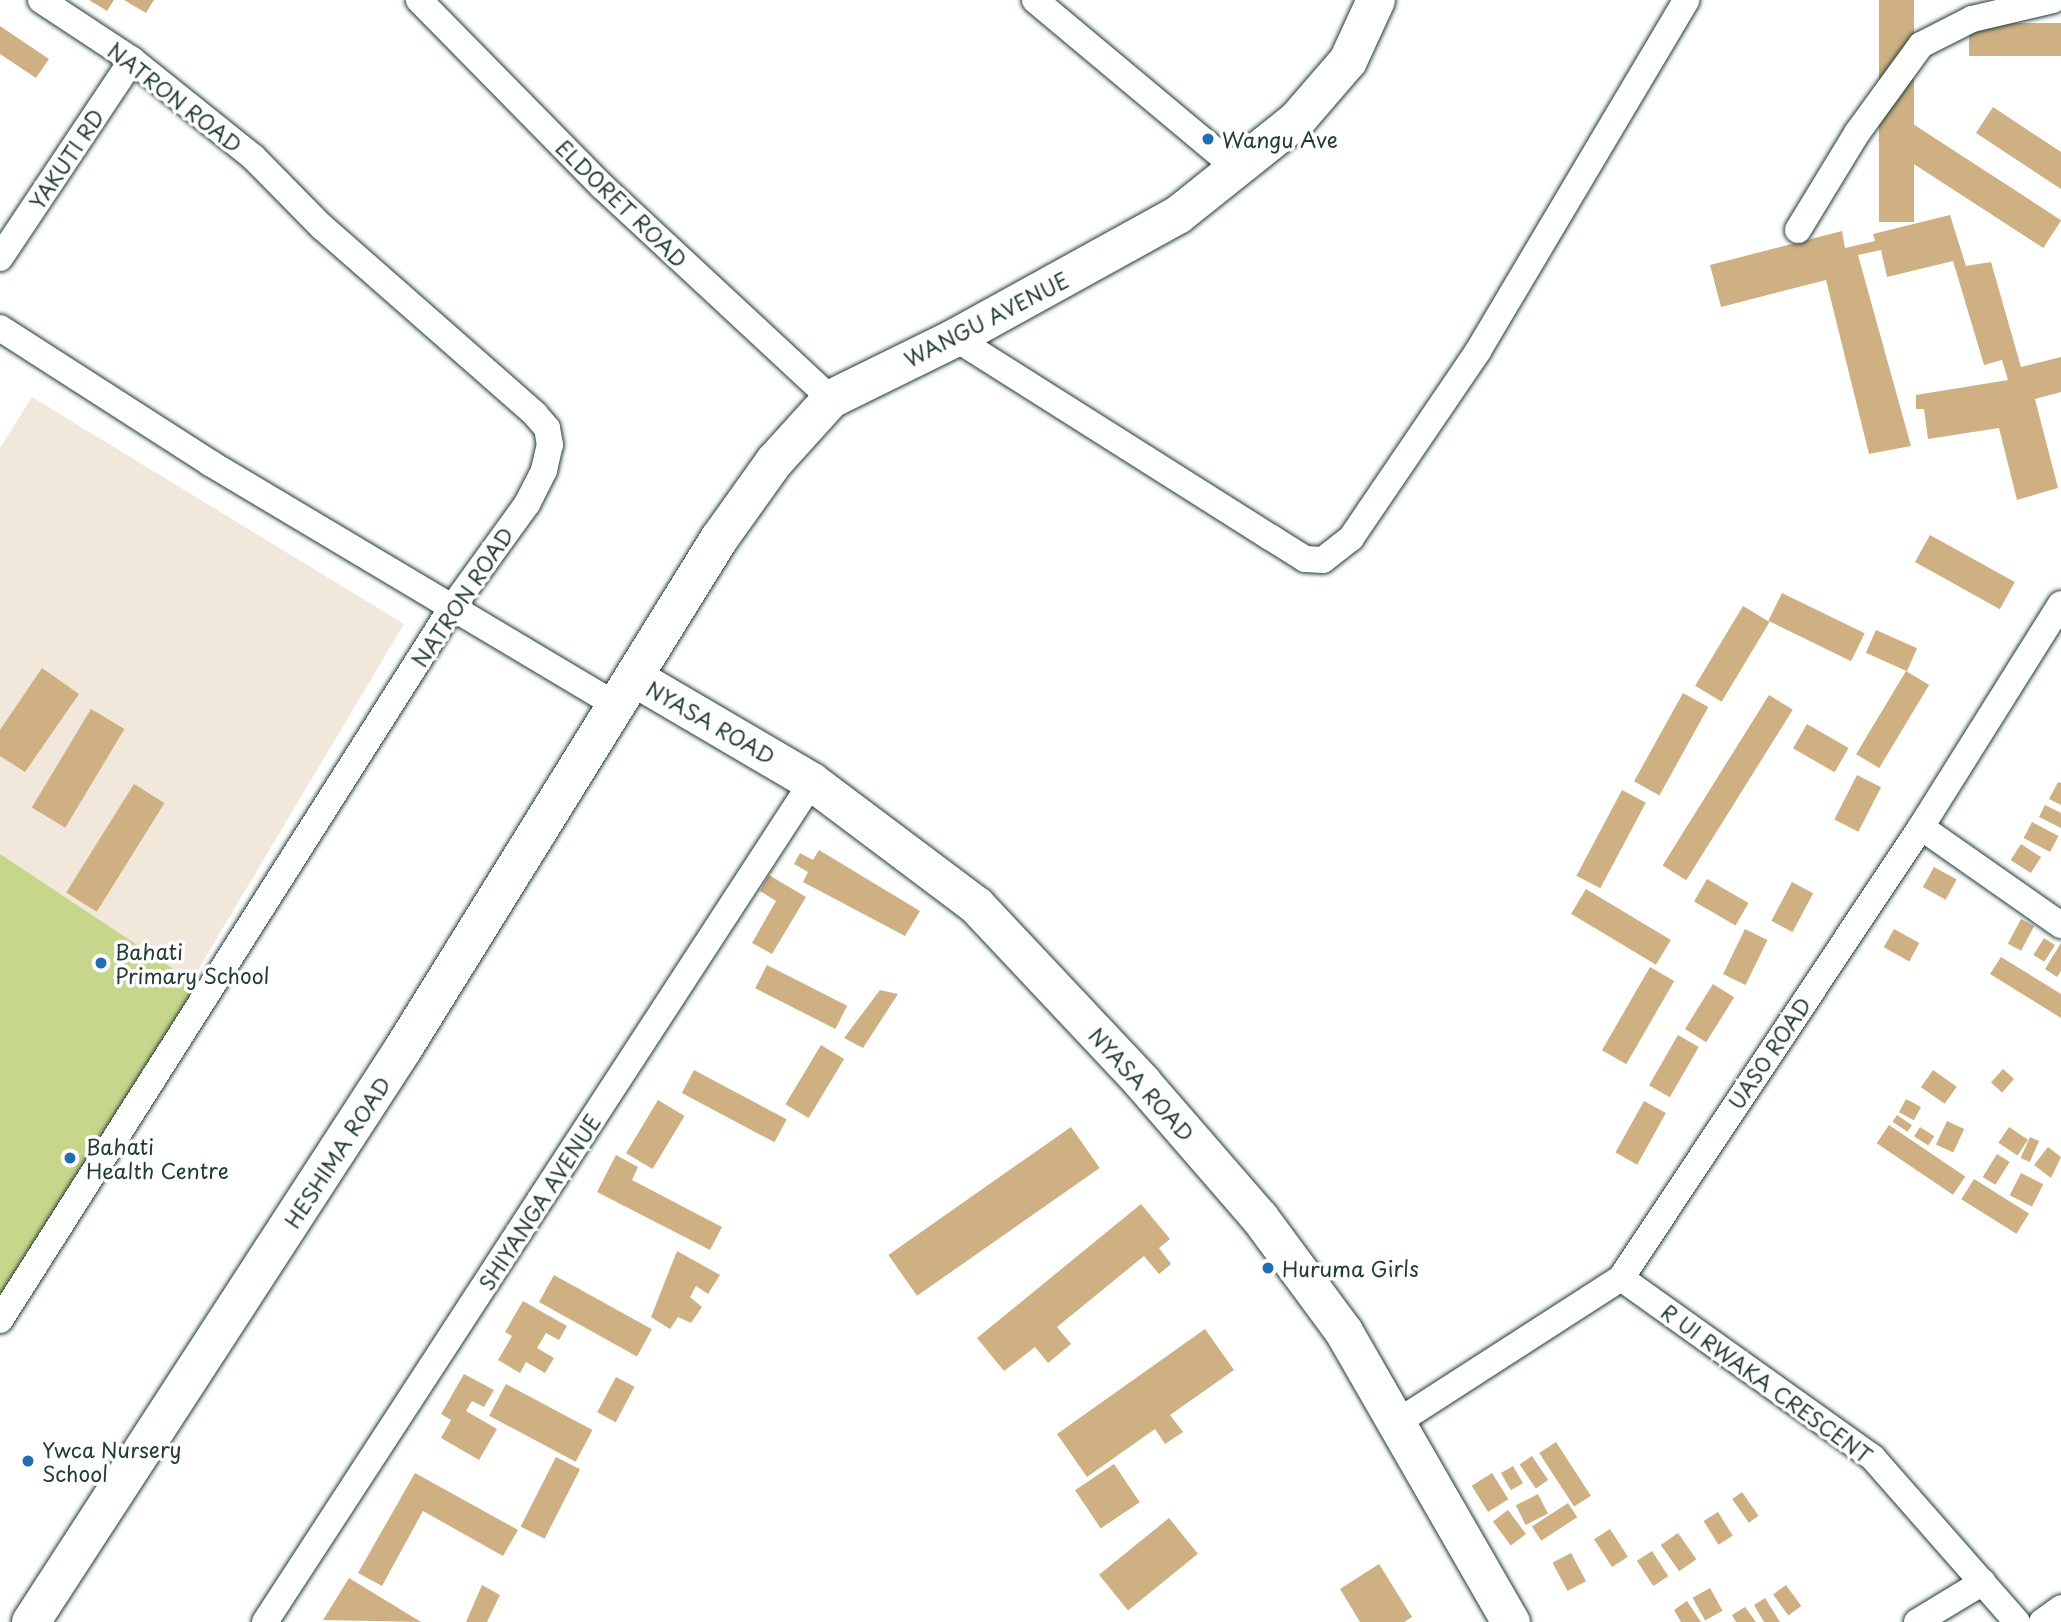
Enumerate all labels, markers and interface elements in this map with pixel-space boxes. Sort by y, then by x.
street label: NATRON ROAD [102,36,248,158]
street label: YAKUTI RD [23,104,109,214]
place label: Wangu Ave [1222,126,1338,152]
marker: Wangu Ave [1200,131,1216,147]
street label: ELDORET ROAD [551,134,693,272]
street label: WANGU AVENUE [899,266,1073,372]
street label: NATRON ROAD [405,521,519,673]
street label: NYASA ROAD [643,675,779,769]
place label: Bahati Primary School [115,938,270,988]
marker: Bahati Primary School [93,955,109,971]
street label: UASO ROAD [1722,991,1816,1115]
street label: NYASA ROAD [1085,1022,1199,1146]
street label: HESHIMA ROAD [280,1073,394,1231]
street label: SHIYANGA AVENUE [472,1108,606,1296]
place label: Bahati Health Centre [86,1133,230,1183]
marker: Bahati Health Centre [60,1148,80,1168]
place label: Huruma Girls [1282,1255,1419,1281]
marker: Huruma Girls [1260,1260,1276,1276]
street label: R UI RWAKA CRESCENT [1656,1298,1878,1468]
place label: Ywca Nursery School [42,1436,182,1486]
marker: Ywca Nursery School [20,1453,36,1469]

